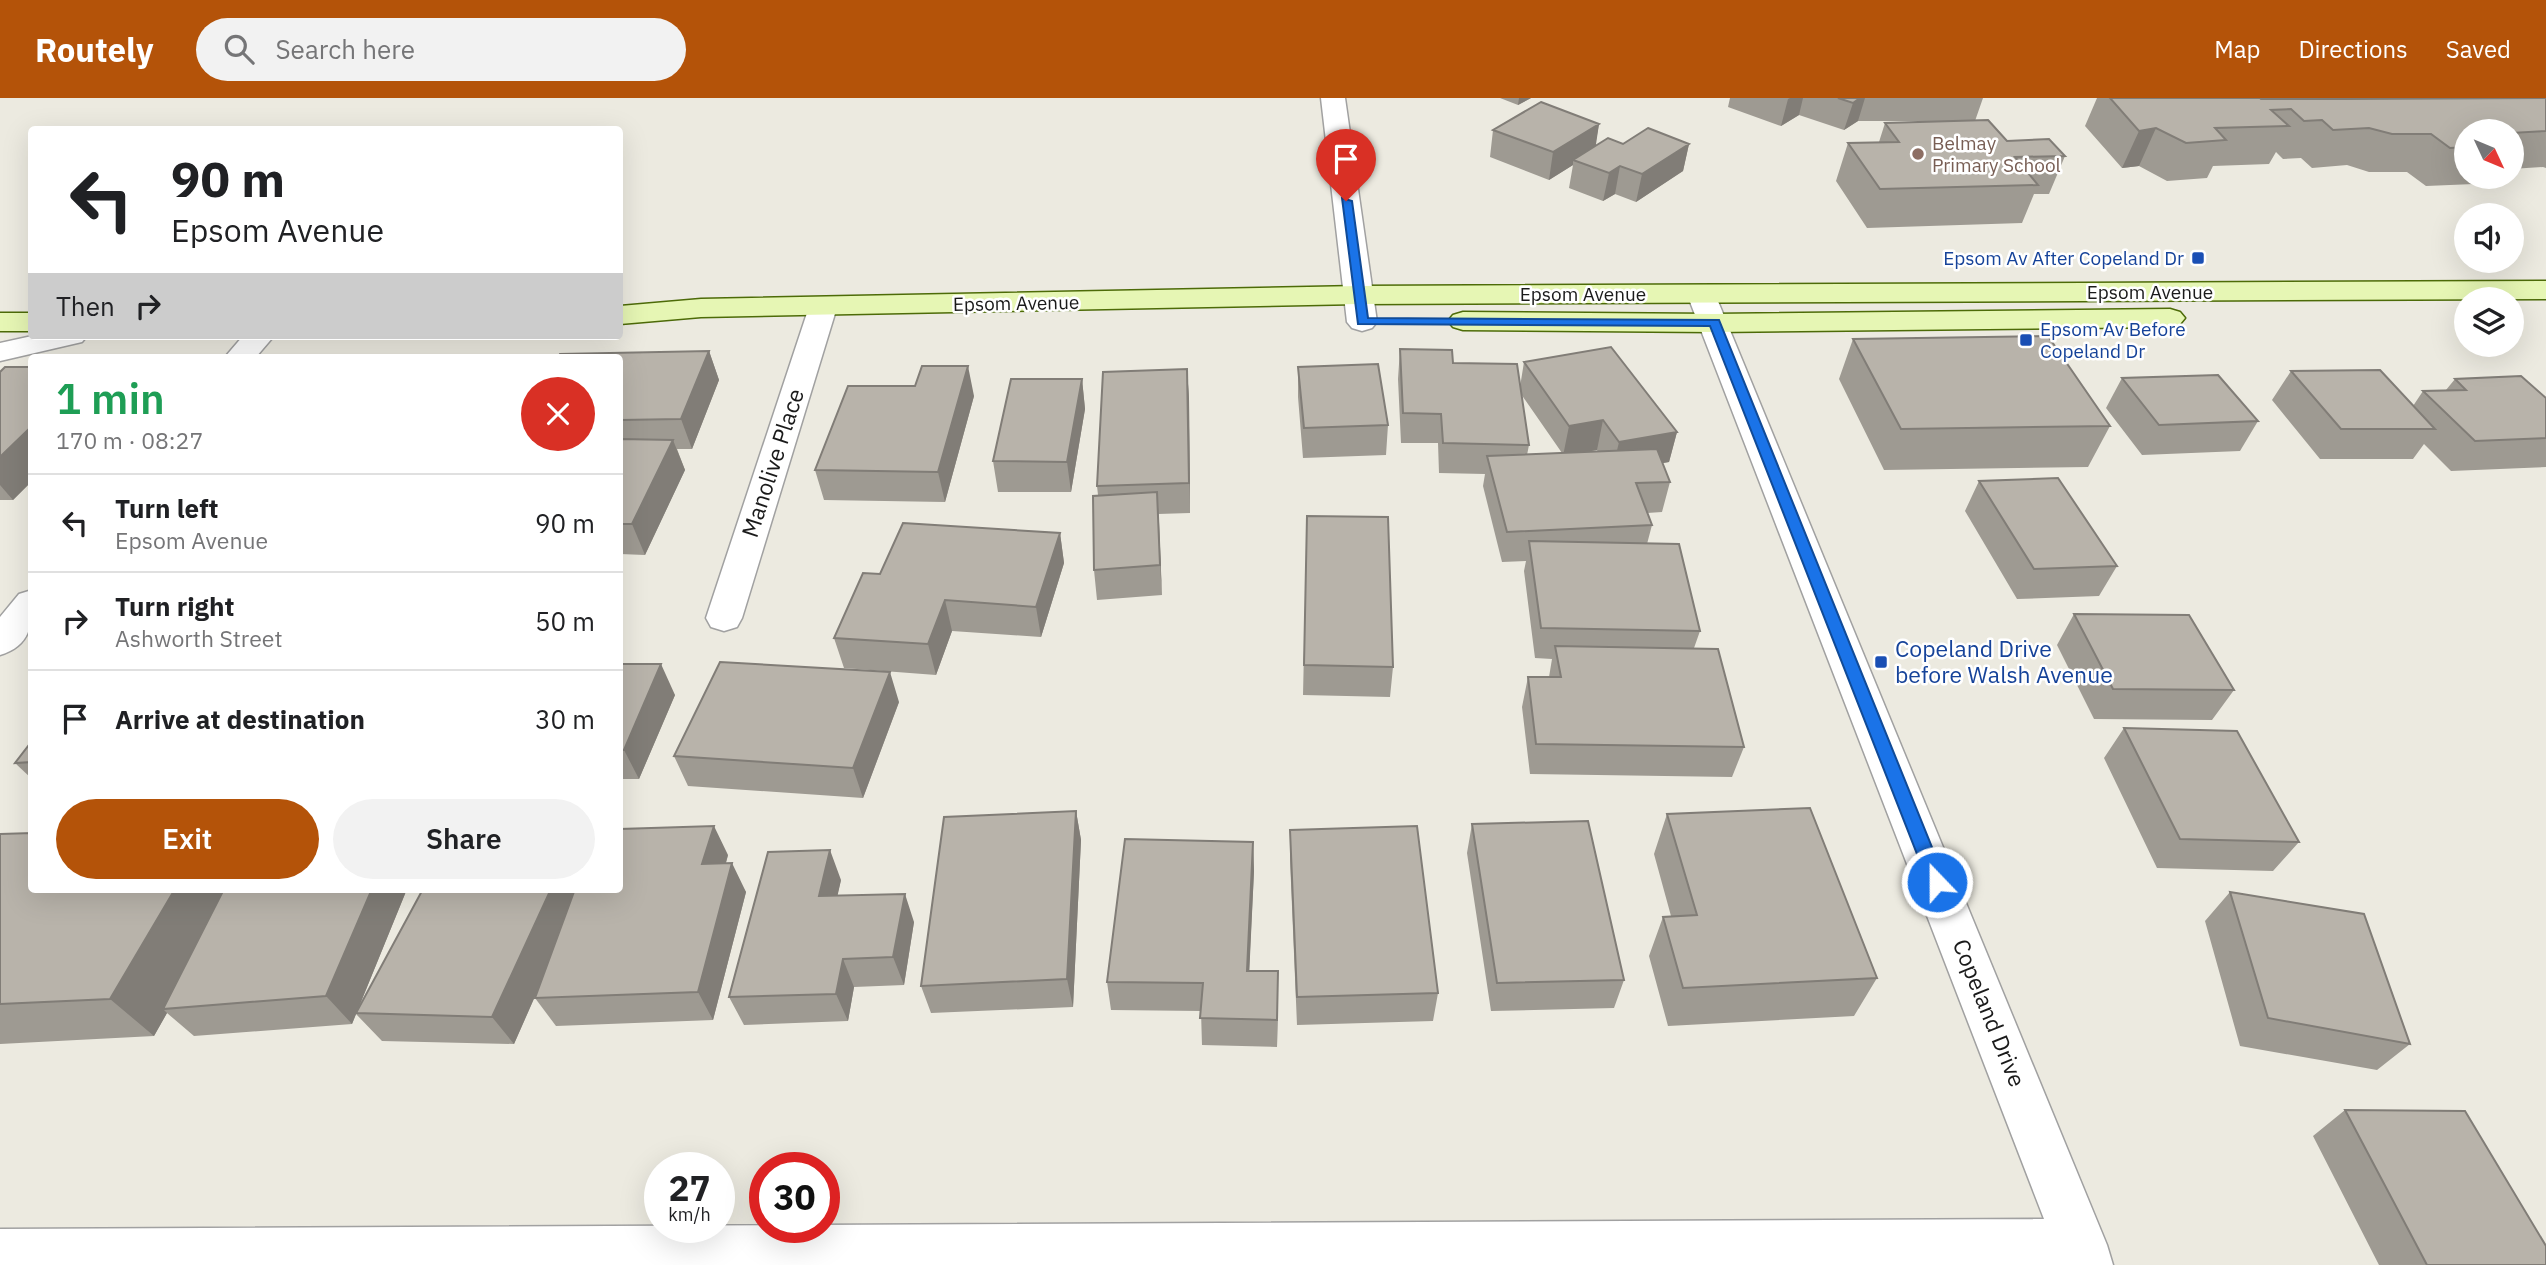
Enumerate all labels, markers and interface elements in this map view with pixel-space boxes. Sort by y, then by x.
search box [196,18,686,81]
text: Routely [35,28,154,71]
icon: search [220,30,258,68]
text: Search here [276,32,415,66]
text: Map [2214,33,2260,65]
text: Directions [2298,33,2408,65]
text: Saved [2446,33,2511,65]
north arrow [2454,119,2524,189]
map controls [2454,119,2524,357]
pin [1316,129,1376,201]
place label: Belmay Primary School [1932,131,2061,177]
icon: arrive [1327,140,1365,178]
marker: Belmay Primary School [1910,146,1926,162]
text: 90 m [171,147,285,210]
icon: left [56,154,147,245]
button: sound [2454,203,2524,273]
text: Epsom Avenue [171,209,384,251]
place label: Epsom Av After Copeland Dr [1943,246,2184,270]
marker: Epsom Av After Copeland Dr [2190,250,2206,266]
street label: Epsom Avenue [2087,280,2213,304]
street label: Epsom Avenue [1520,282,1646,306]
icon: right [129,287,167,325]
button: layers [2454,287,2524,357]
text: Then [56,289,115,323]
street label: Epsom Avenue [953,290,1079,316]
place label: Epsom Av Before Copeland Dr [2040,317,2186,363]
marker: Epsom Av Before Copeland Dr [2018,332,2034,348]
text: 1 min [56,371,165,426]
button: close [521,377,595,451]
street label: Manolive Place [734,385,810,541]
text: 170 m · 08:27 [56,425,203,455]
text: Turn left [115,491,218,525]
icon: left [56,504,94,542]
text: 90 m [535,506,595,540]
text: Epsom Avenue [115,525,268,555]
text: Turn right [115,589,234,623]
icon: right [56,602,94,640]
text: 50 m [535,604,595,638]
text: Ashworth Street [115,623,283,653]
place label: Copeland Drive before Walsh Avenue [1895,633,2113,689]
marker: Copeland Drive before Walsh Avenue [1873,654,1889,670]
icon: arrive [56,700,94,738]
text: Arrive at destination [115,702,365,736]
text: 30 m [535,702,595,736]
button: Exit [56,799,319,879]
button: Share [333,799,595,879]
position arrow [1900,845,1974,919]
street label: Copeland Drive [1947,934,2033,1091]
speed limit sign: 30 [749,1152,840,1243]
text: 27 [668,1165,711,1211]
text: km/h [668,1203,711,1226]

